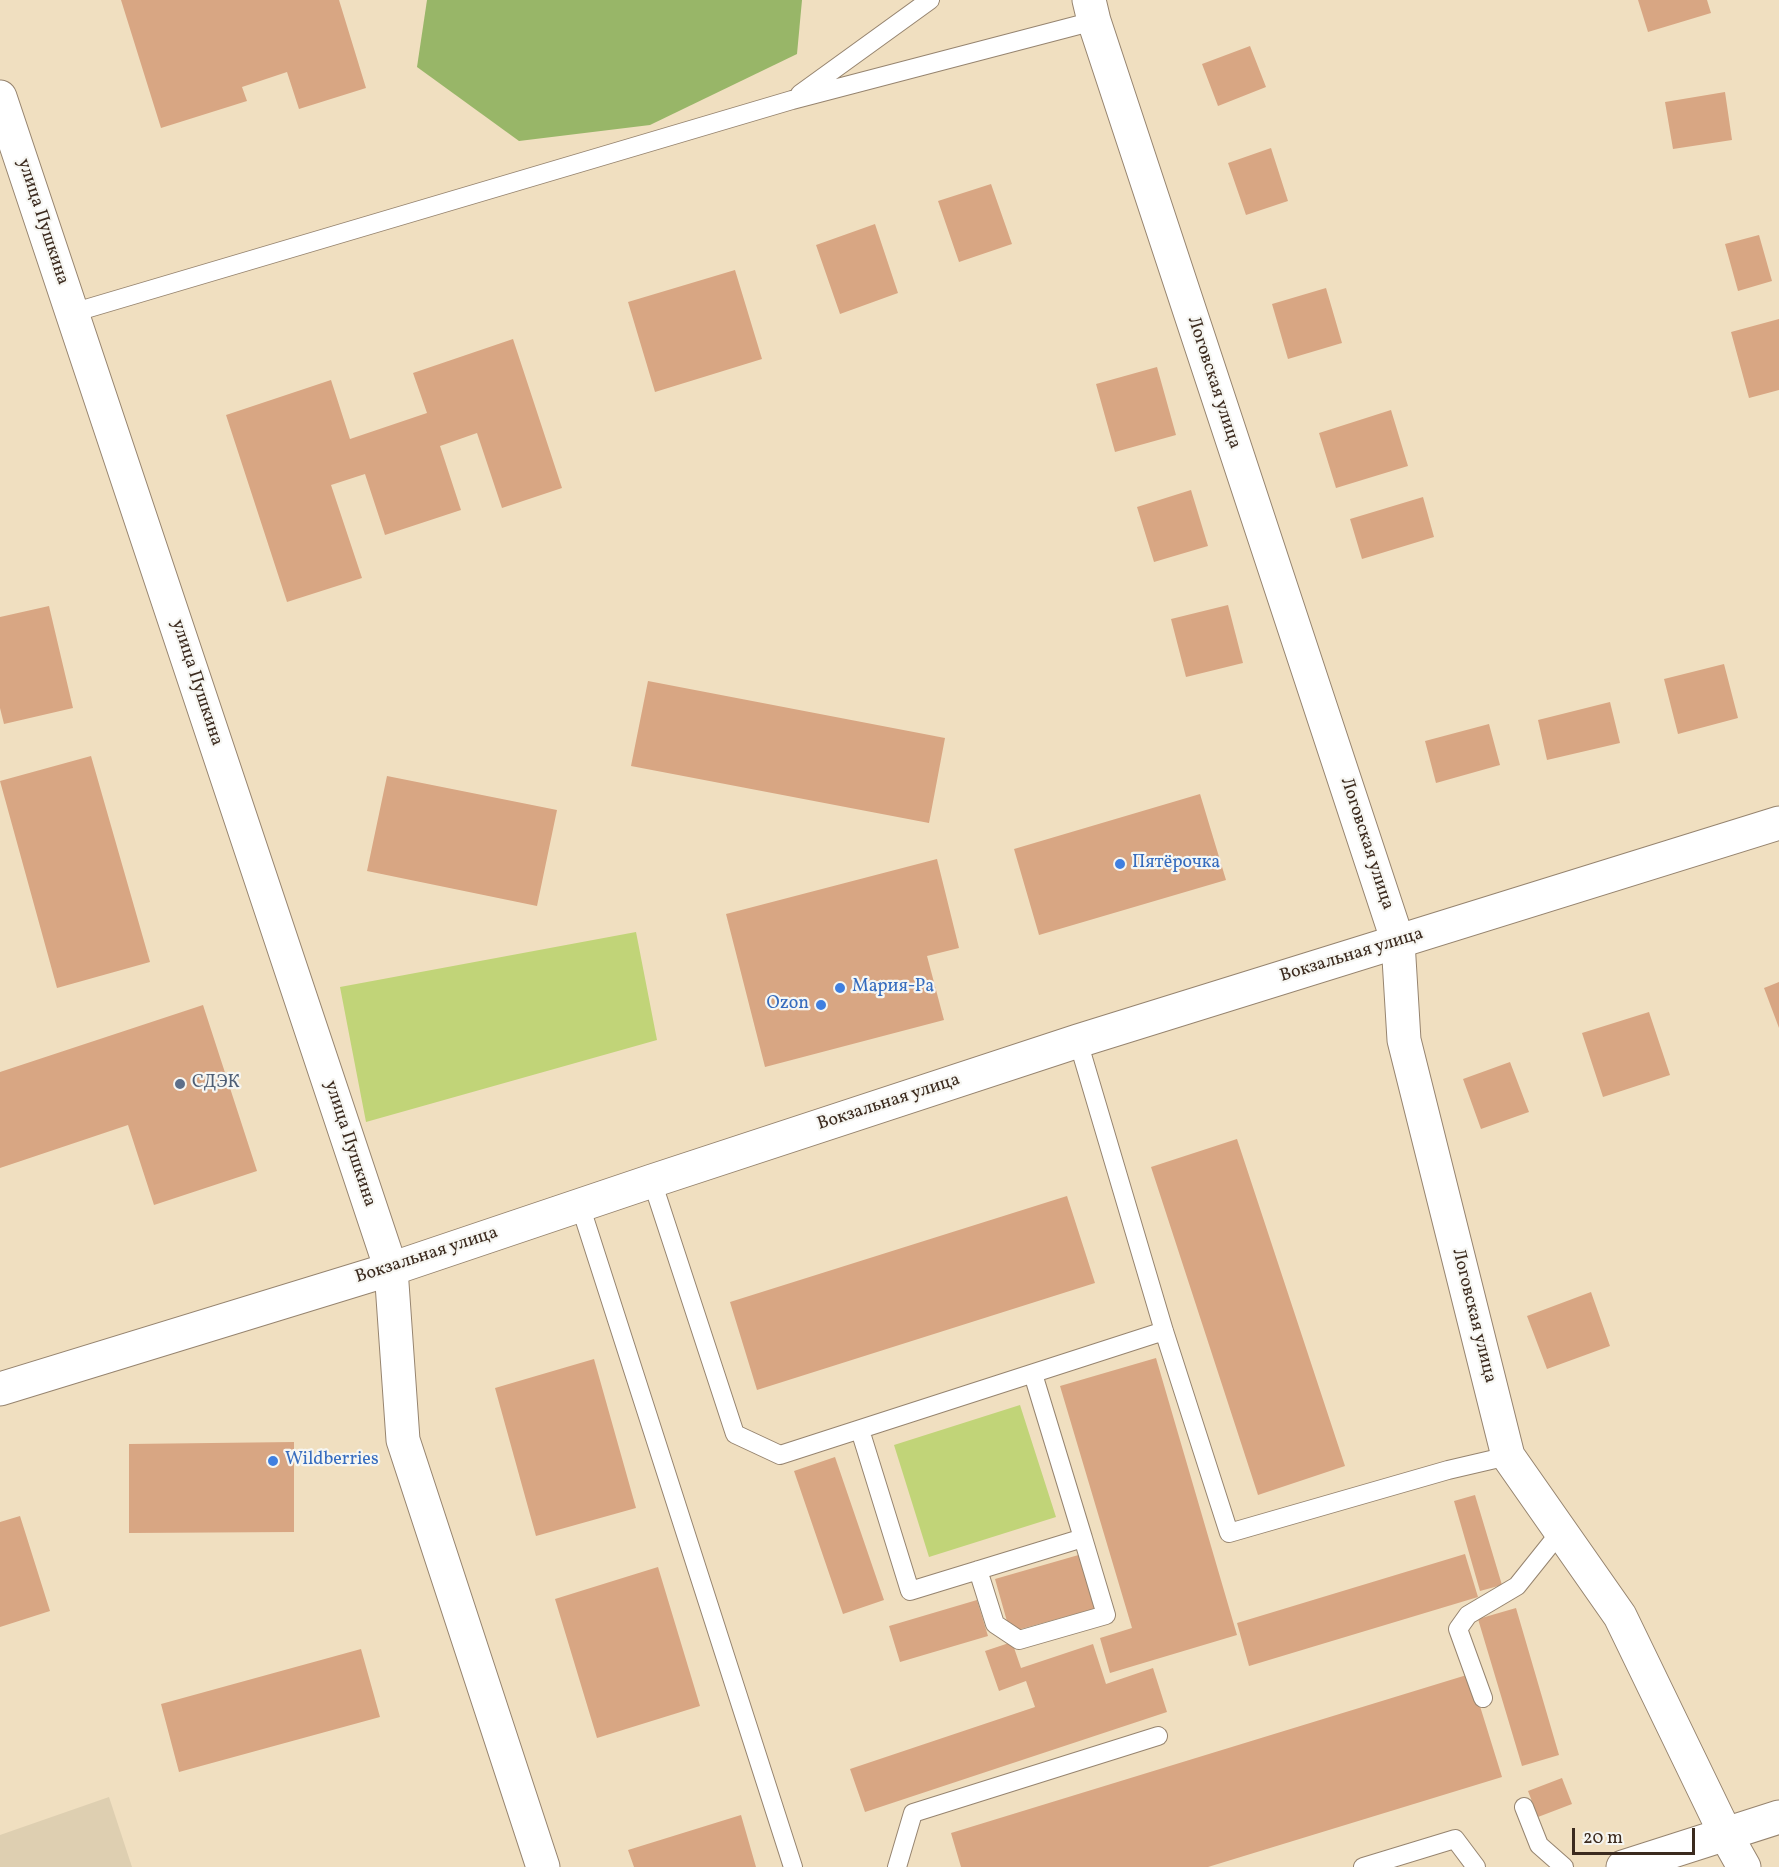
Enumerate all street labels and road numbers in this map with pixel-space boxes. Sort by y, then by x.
street label: улица Пушкина [11,156,73,288]
street label: Логовская улица [1181,314,1245,452]
street label: улица Пушкина [165,617,227,749]
street label: Логовская улица [1334,775,1398,913]
street label: Вокзальная улица [1278,924,1426,988]
street label: Вокзальная улица [815,1070,963,1136]
street label: улица Пушкина [318,1078,380,1210]
street label: Вокзальная улица [353,1223,501,1289]
street label: Логовская улица [1446,1247,1500,1385]

